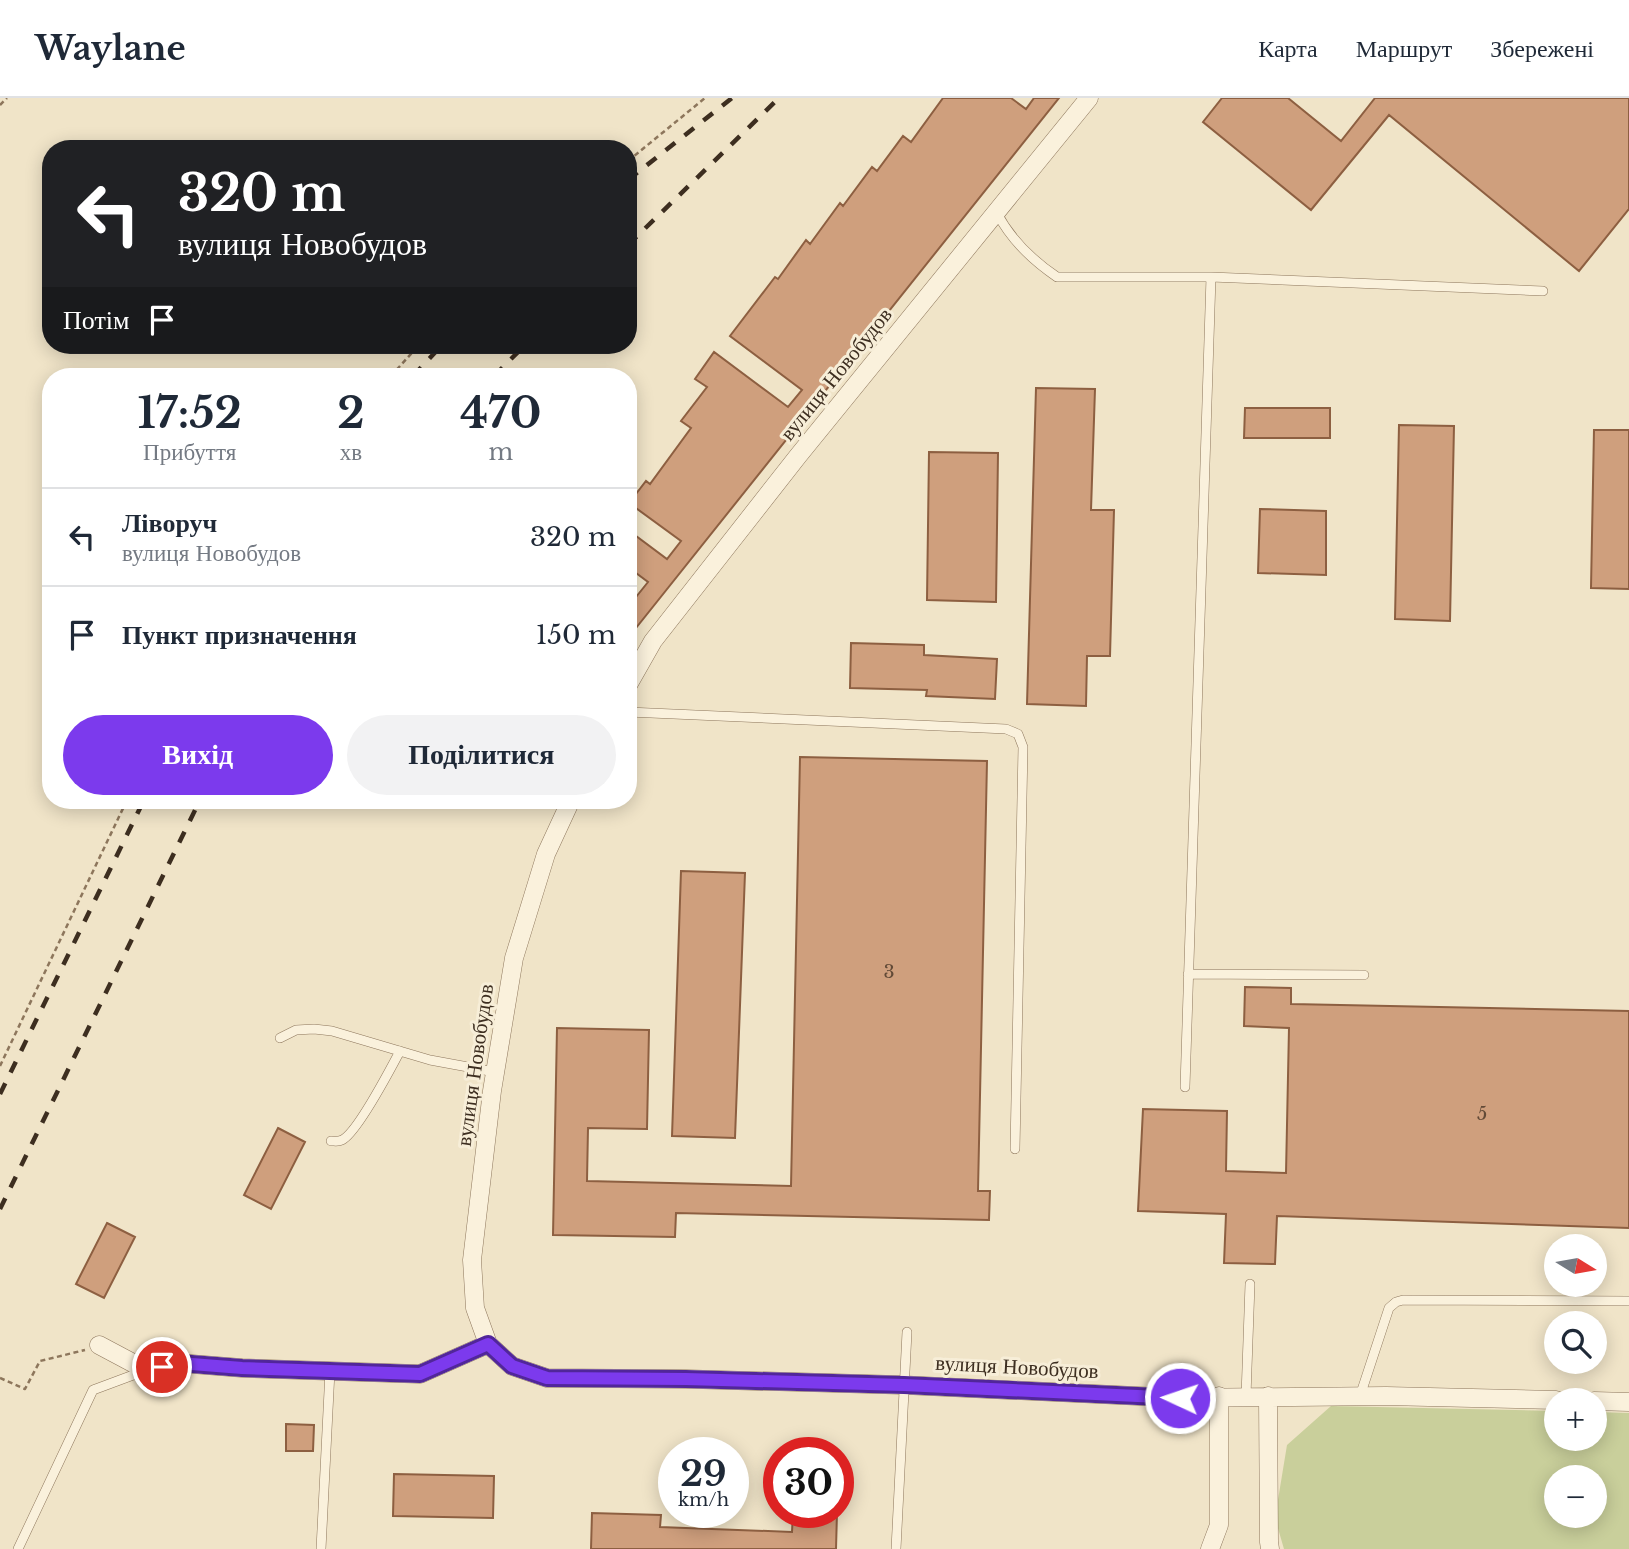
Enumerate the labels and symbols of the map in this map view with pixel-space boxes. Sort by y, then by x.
street label: вулиця Новобудов [774,302,898,446]
house number: 3 [883,961,895,983]
street label: вулиця Новобудов [451,982,499,1148]
house number: 5 [1477,1103,1487,1125]
north arrow [1544,1234,1606,1297]
pin [132,1337,192,1397]
street label: вулиця Новобудов [935,1350,1099,1384]
position arrow [1143,1361,1217,1435]
speed limit sign: 30 [763,1437,854,1528]

